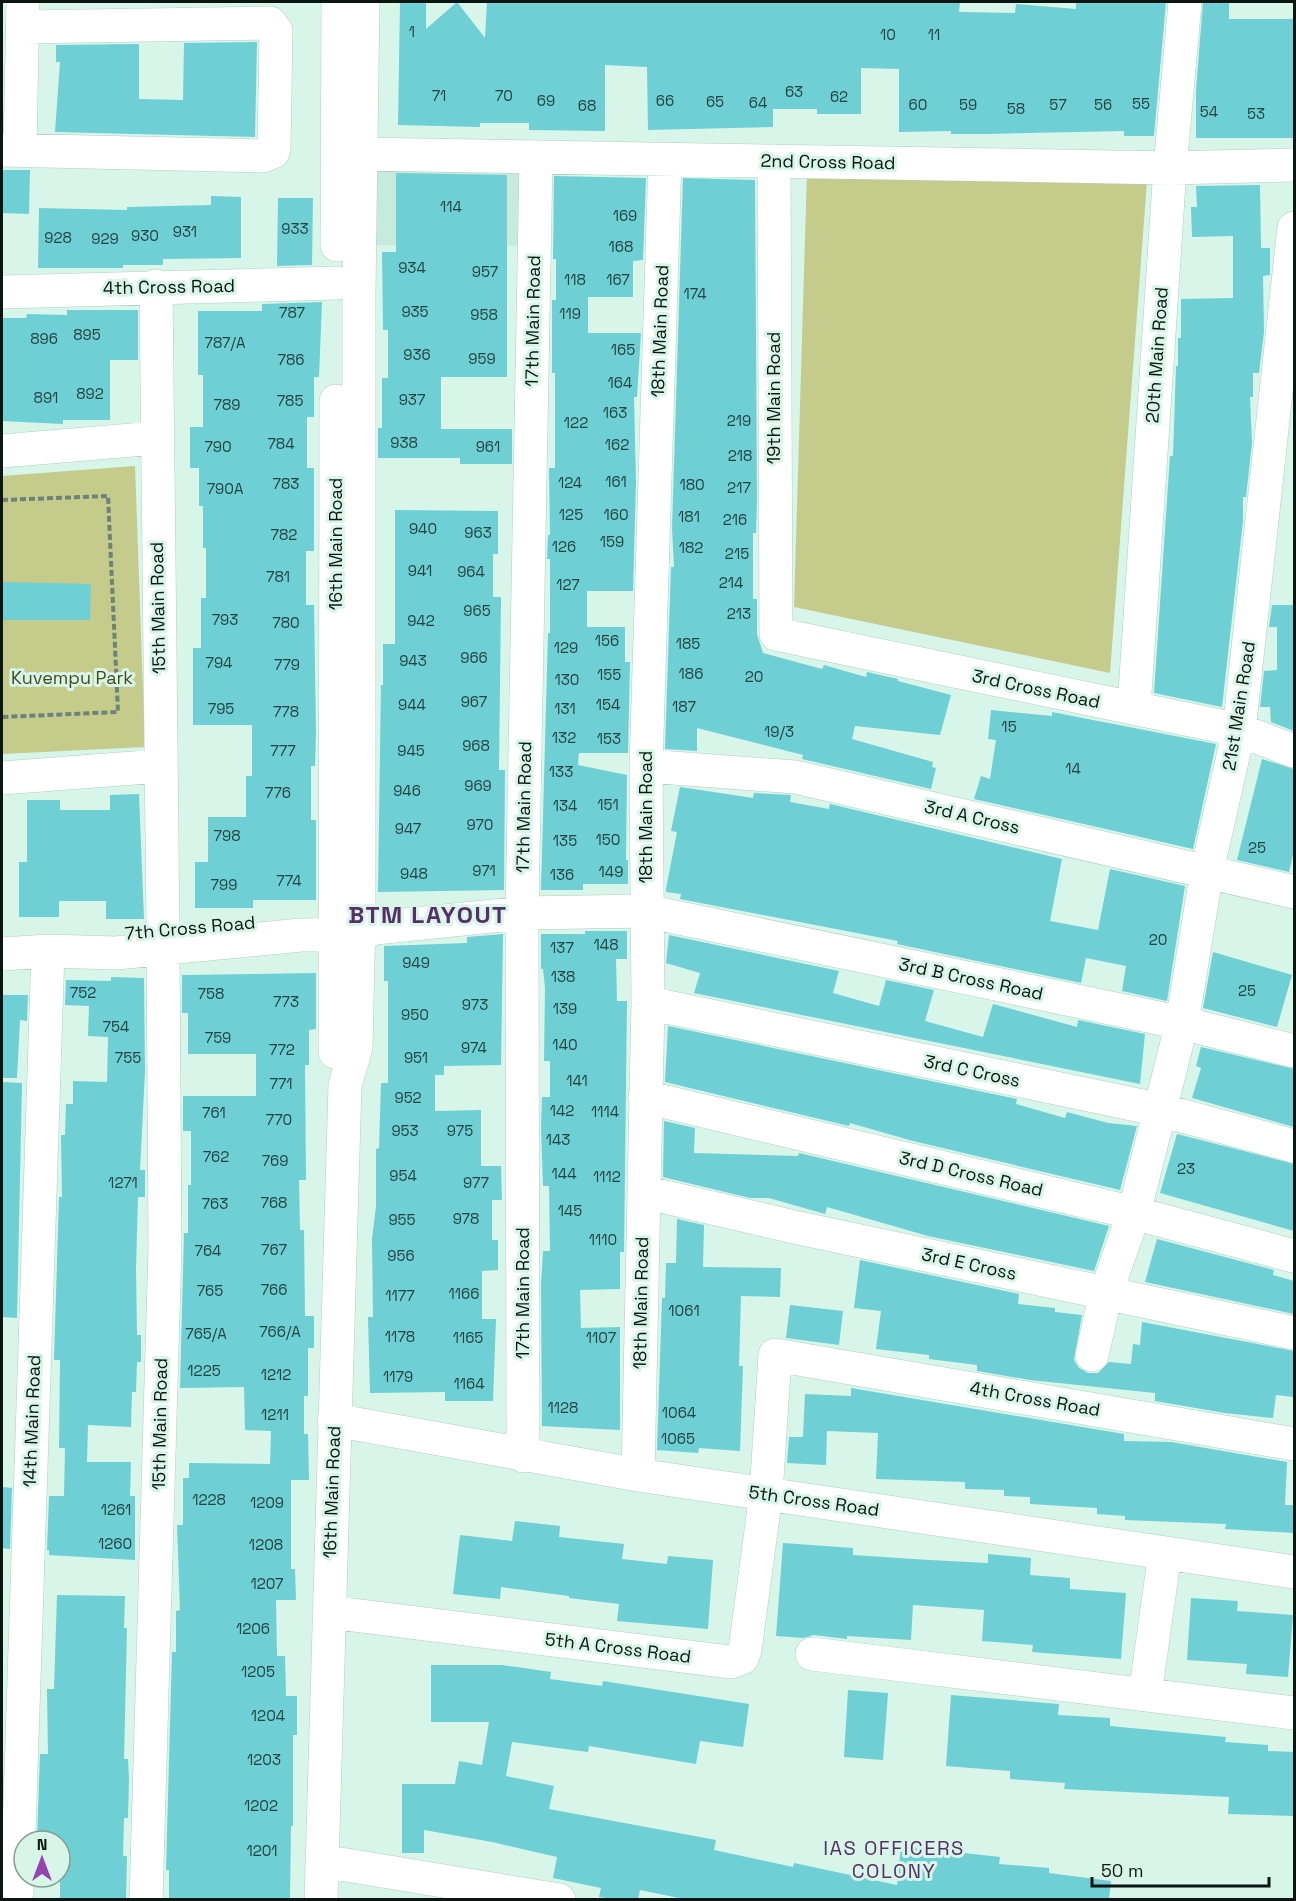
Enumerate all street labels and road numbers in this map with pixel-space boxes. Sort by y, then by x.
street label: 2nd Cross Road [760,149,896,174]
street label: 17th Main Road [520,255,545,387]
street label: 18th Main Road [646,264,673,398]
street label: 4th Cross Road [103,274,235,299]
street label: 20th Main Road [1140,286,1173,424]
street label: 19th Main Road [762,332,785,464]
street label: 16th Main Road [324,478,347,610]
street label: 15th Main Road [145,542,170,674]
street label: 21st Main Road [1217,640,1260,772]
street label: 3rd Cross Road [970,664,1102,713]
street label: 17th Main Road [511,741,536,873]
street label: 18th Main Road [634,751,657,883]
street label: 3rd A Cross [922,794,1022,839]
street label: 7th Cross Road [124,910,256,945]
street label: 3rd B Cross Road [897,952,1045,1005]
street label: 3rd C Cross [922,1049,1022,1092]
street label: 3rd D Cross Road [897,1146,1045,1201]
street label: 17th Main Road [511,1227,534,1359]
street label: 18th Main Road [628,1236,653,1370]
street label: 3rd E Cross [920,1242,1019,1285]
street label: 14th Main Road [18,1354,45,1488]
street label: 15th Main Road [147,1358,172,1490]
street label: 4th Cross Road [968,1376,1102,1421]
street label: 16th Main Road [318,1425,345,1559]
street label: 5th Cross Road [747,1480,881,1521]
street label: 5th A Cross Road [544,1627,692,1668]

